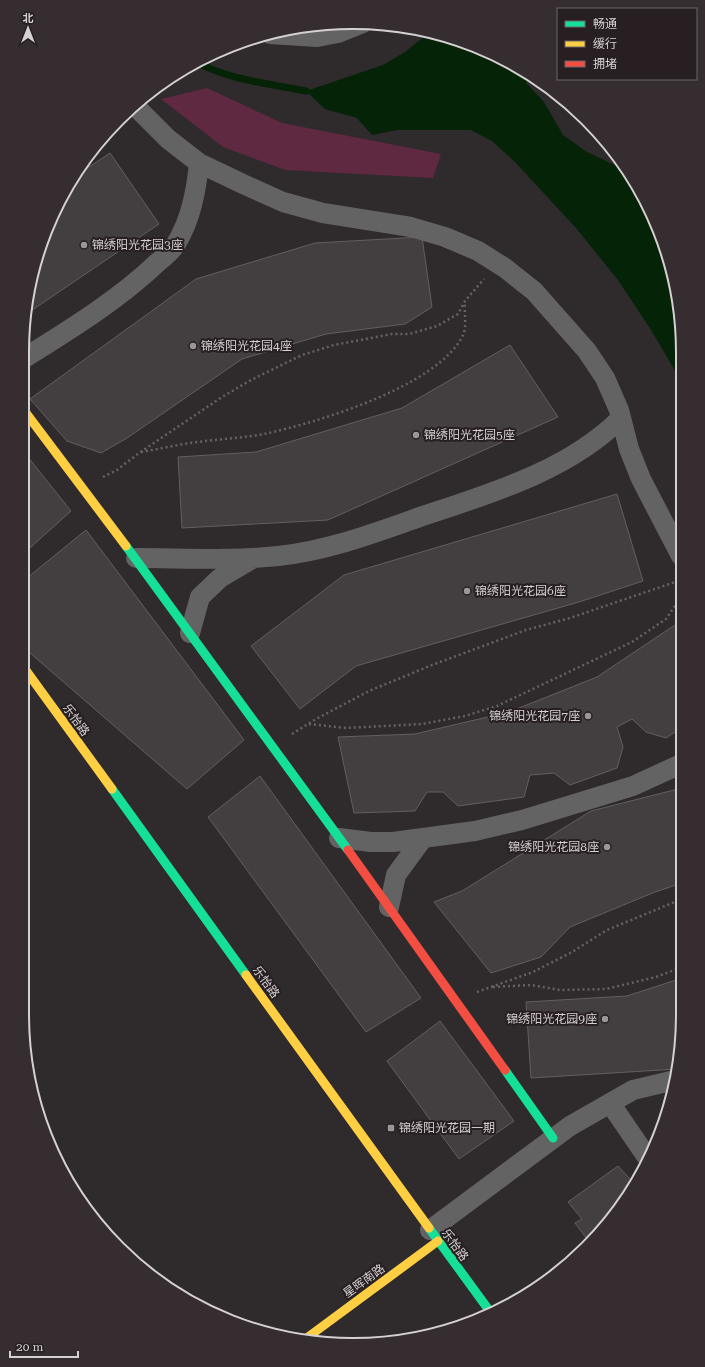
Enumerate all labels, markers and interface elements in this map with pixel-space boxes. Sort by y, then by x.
north arrow [8,8,48,48]
legend [557,8,697,80]
text: 北 [23,12,34,25]
text: 畅通 [593,17,617,31]
text: 缓行 [593,37,617,51]
text: 拥堵 [593,57,617,71]
place label: 锦绣阳光花园3座 [92,238,183,252]
marker: 锦绣阳光花园3座 [79,240,89,250]
place label: 锦绣阳光花园4座 [201,339,292,353]
marker: 锦绣阳光花园4座 [188,341,198,351]
place label: 锦绣阳光花园5座 [424,428,515,442]
marker: 锦绣阳光花园5座 [411,430,421,440]
place label: 锦绣阳光花园6座 [475,584,566,598]
marker: 锦绣阳光花园6座 [462,586,472,596]
street label: 乐怡路 [60,701,92,739]
place label: 锦绣阳光花园7座 [489,709,580,723]
marker: 锦绣阳光花园7座 [583,711,593,721]
place label: 锦绣阳光花园8座 [508,840,599,854]
marker: 锦绣阳光花园8座 [602,842,612,852]
street label: 乐怡路 [250,963,282,1001]
place label: 锦绣阳光花园9座 [506,1012,597,1026]
marker: 锦绣阳光花园9座 [600,1014,610,1024]
place label: 锦绣阳光花园一期 [399,1121,495,1135]
marker: 锦绣阳光花园一期 [386,1123,396,1133]
street label: 乐怡路 [439,1226,471,1264]
street label: 星晖南路 [340,1261,388,1301]
scale bar [10,1333,78,1359]
text: 20 m [16,1340,43,1354]

